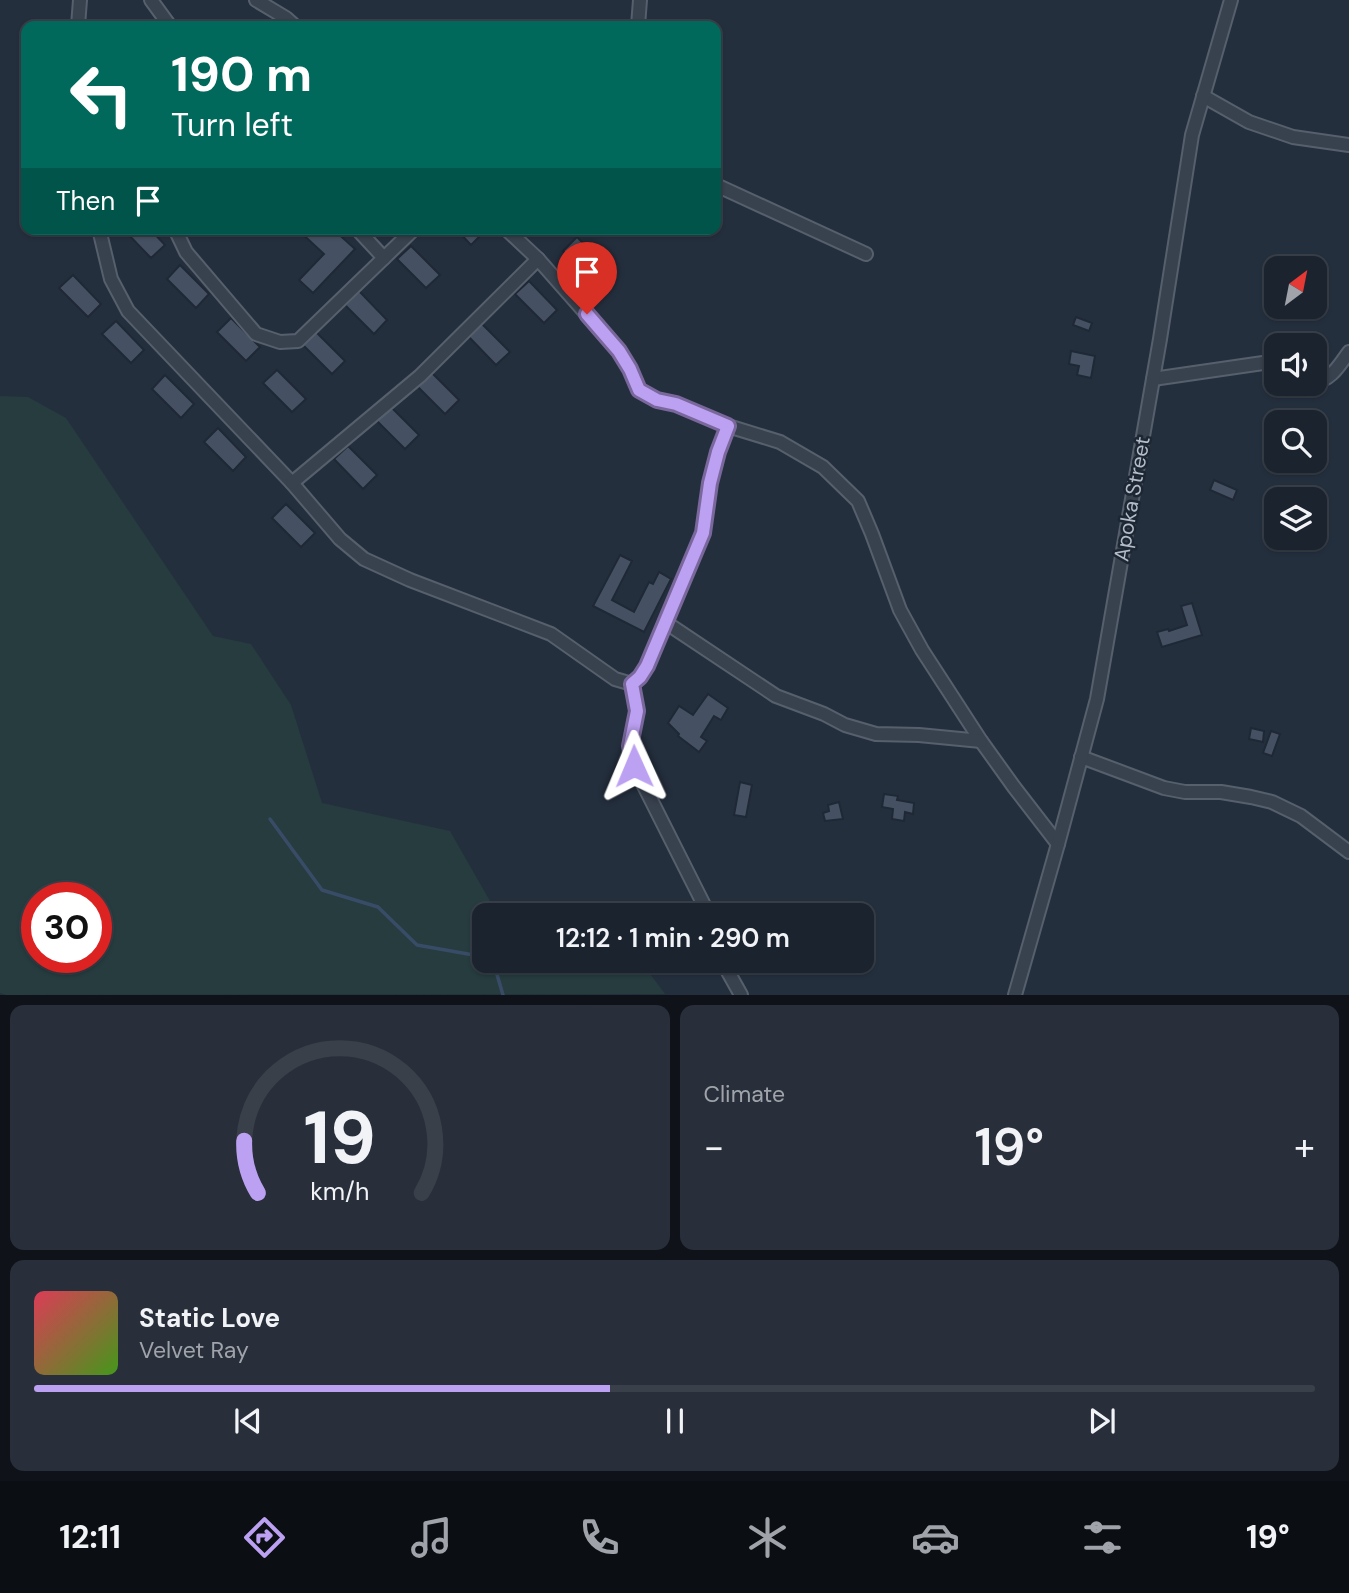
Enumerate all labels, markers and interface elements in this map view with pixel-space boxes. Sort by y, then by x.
text: 190 m [171,42,312,106]
icon: left [56,49,147,140]
text: Turn left [171,104,293,146]
icon: arrive [129,182,167,220]
text: Then [56,184,115,218]
pin [557,242,617,314]
icon: arrive [568,253,606,291]
north arrow [1264,256,1326,318]
map controls [1264,256,1327,550]
button: sound [1264,333,1327,396]
button: search [1264,410,1327,473]
street label: Apoka Street [1107,434,1157,564]
button: layers [1264,487,1327,550]
position arrow [597,729,671,803]
speed limit sign: 30 [21,882,112,973]
text: 12:12 · 1 min · 290 m [556,921,790,955]
text: Climate [704,1079,785,1109]
text: 19 [303,1092,376,1187]
text: 19° [974,1113,1044,1181]
text: − [704,1122,724,1172]
text: + [1294,1122,1315,1172]
text: km/h [310,1175,369,1208]
text: Static Love [139,1301,280,1335]
text: Velvet Ray [139,1335,249,1365]
icon: previous [229,1402,267,1440]
icon: pause [656,1402,694,1440]
icon: next [1083,1402,1121,1440]
icon: directions [240,1513,289,1562]
icon: music [407,1513,456,1562]
icon: phone [575,1513,624,1562]
icon: climate [743,1513,792,1562]
icon: car [911,1513,960,1562]
icon: filters [1078,1513,1127,1562]
text: 12:11 [59,1516,121,1558]
text: 19° [1246,1516,1290,1558]

